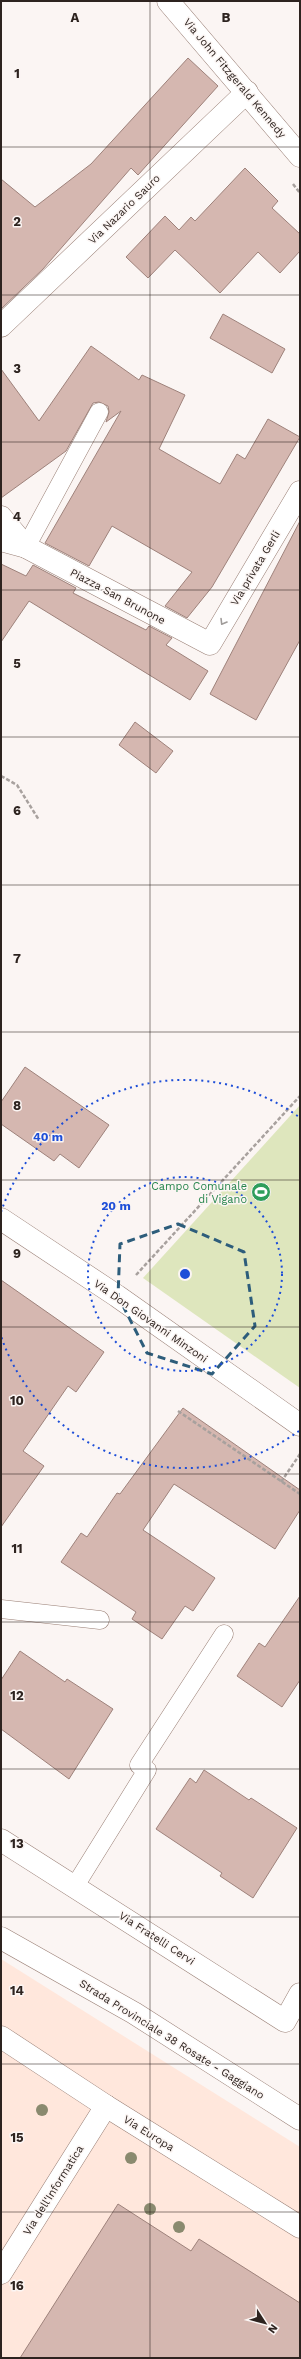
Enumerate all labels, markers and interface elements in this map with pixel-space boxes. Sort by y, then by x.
text: A [71,10,80,25]
text: B [222,10,231,25]
street label: Via John Fitzgerald Kennedy [181,16,289,141]
text: 1 [14,66,20,81]
street label: Via Nazario Sauro [86,172,163,247]
text: 2 [13,214,21,229]
text: 3 [13,361,21,376]
text: 4 [13,509,22,524]
street label: Via privata Gerli [228,528,283,608]
street label: Piazza San Brunone [68,566,168,627]
one-way arrow [220,618,227,625]
text: 5 [13,656,21,671]
text: 6 [13,803,21,818]
text: 7 [13,951,21,966]
text: 8 [13,1098,21,1113]
text: 40 m [33,1130,63,1144]
place label: Campo Comunale di Vigano [151,1180,247,1206]
sports icon: Campo Comunale di Vigano [250,1181,272,1203]
text: 20 m [101,1199,131,1213]
text: 9 [13,1246,21,1261]
centre of rings [178,1267,192,1281]
street label: Via Don Giovanni Minzoni [91,1277,210,1366]
text: 10 [10,1393,24,1408]
text: 11 [11,1541,23,1556]
text: 12 [10,1688,24,1703]
text: 13 [10,1836,24,1851]
street label: Via Fratelli Cervi [116,1909,197,1968]
street label: Strada Provinciale 38 Rosate - Gaggiano [77,1977,267,2102]
text: 14 [10,1983,25,1998]
street label: Via Europa [121,2113,177,2154]
text: 15 [10,2130,24,2145]
street label: Via dell'Informatica [20,2143,86,2238]
text: 16 [10,2278,24,2293]
north arrow [245,2303,285,2343]
text: N [265,2321,280,2336]

